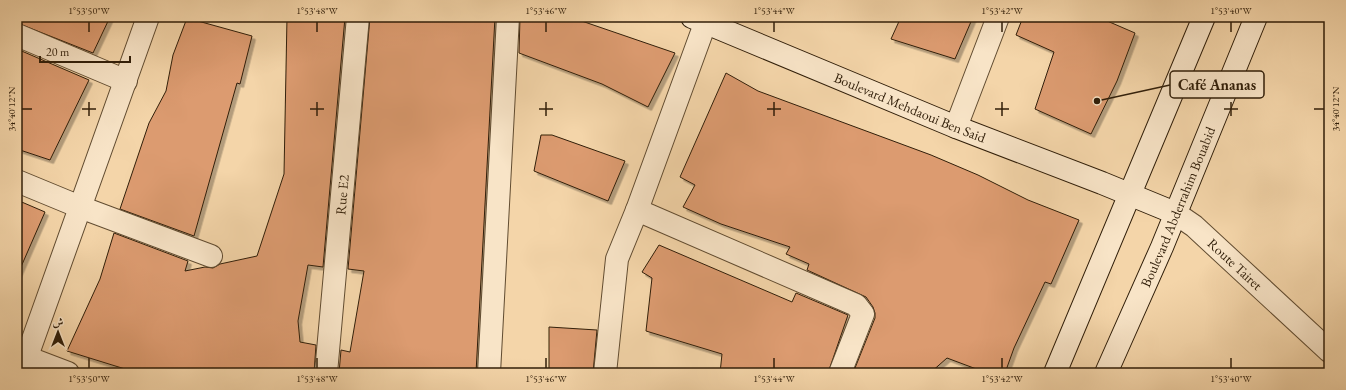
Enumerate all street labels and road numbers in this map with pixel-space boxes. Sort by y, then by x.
street label: Boulevard Mehdaoui Ben Said [831,68,989,147]
street label: Boulevard Abderrahim Bouabid [1136,123,1220,290]
street label: Rue E2 [331,174,353,216]
street label: Route Tairet [1204,234,1267,294]

